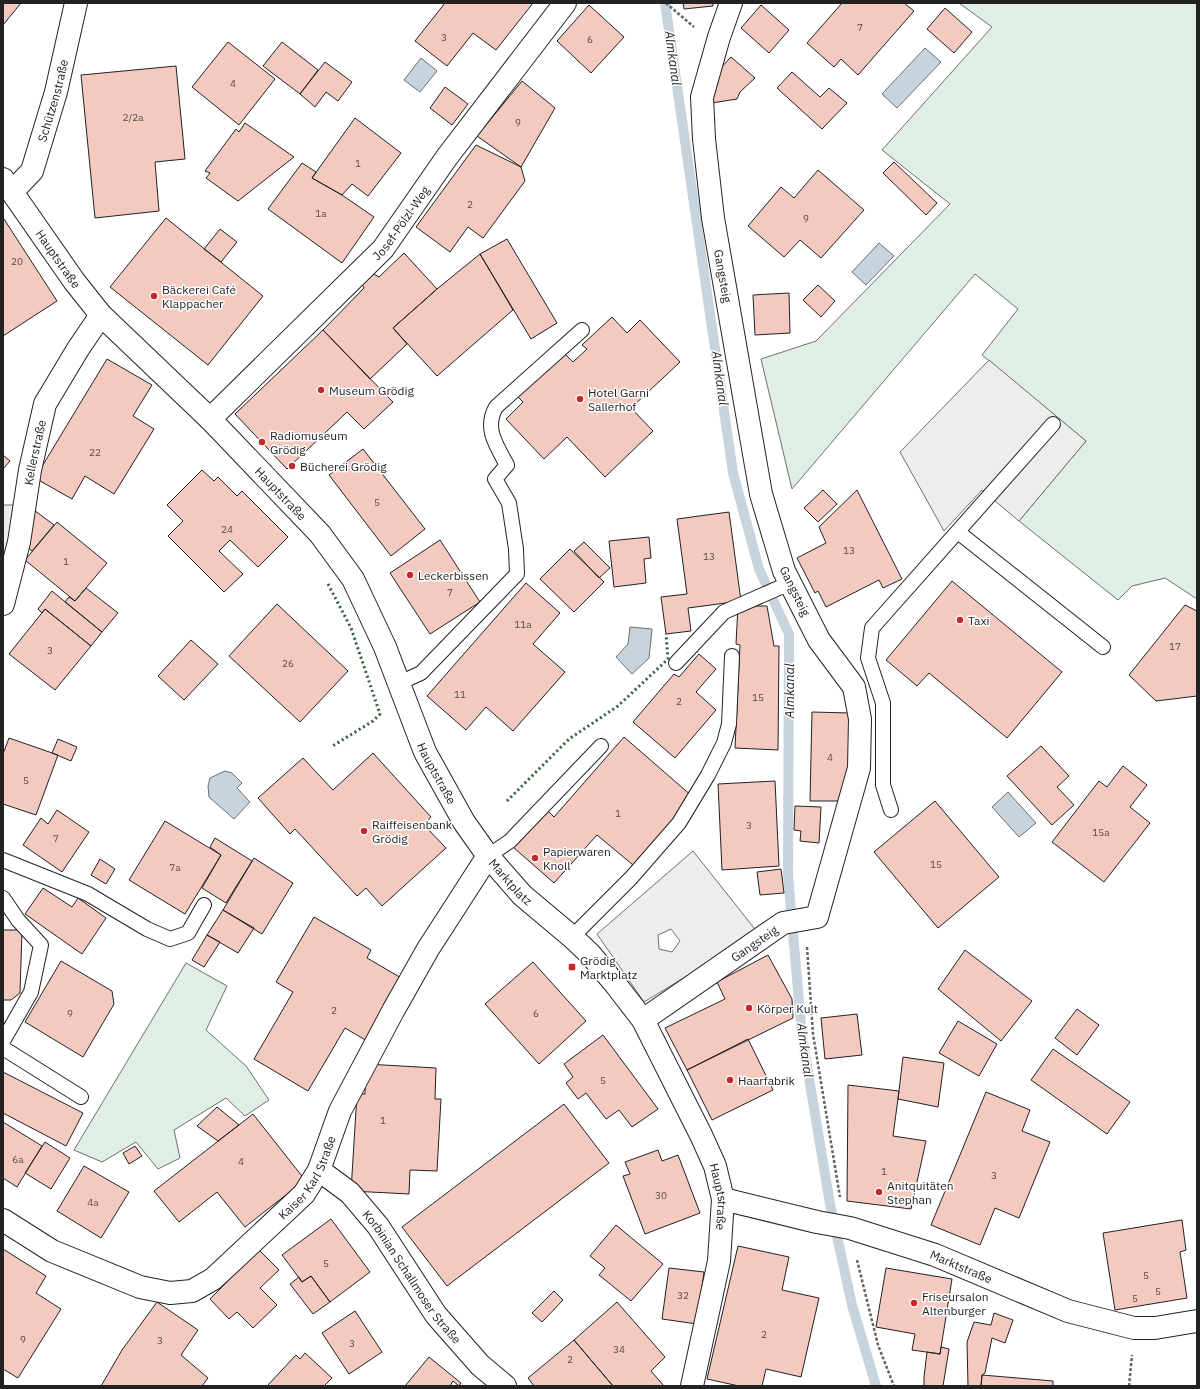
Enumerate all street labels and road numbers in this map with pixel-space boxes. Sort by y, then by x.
street label: Schützenstraße [34,58,71,144]
street label: Josef-Pölzl-Weg [369,182,433,263]
street label: Hauptstraße [33,226,84,291]
street label: Gangsteig [711,248,735,304]
street label: Kellerstraße [20,418,49,486]
street label: Hauptstraße [252,463,310,523]
street label: Gangsteig [776,564,814,619]
street label: Hauptstraße [415,740,460,807]
street label: Marktplatz [486,855,536,908]
street label: Gangsteig [728,921,781,965]
street label: Kaiser Karl Straße [275,1133,338,1222]
street label: Hauptstraße [707,1162,731,1231]
street label: Korbinian Schallmoser Straße [360,1207,465,1347]
street label: Marktstraße [928,1246,995,1286]

